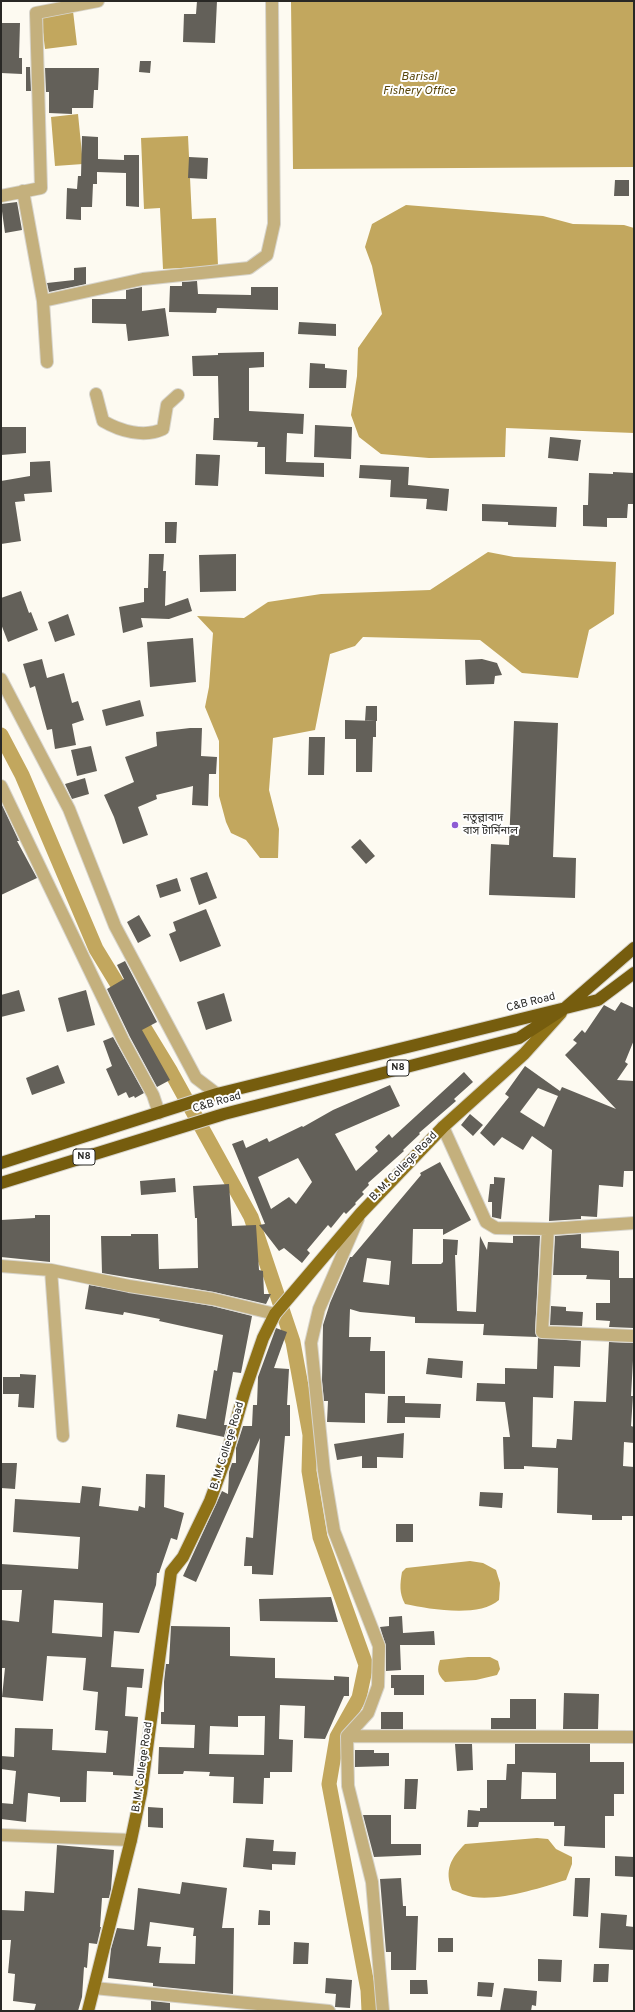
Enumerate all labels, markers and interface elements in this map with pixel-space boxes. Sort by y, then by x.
water label: Barisal Fishery Office [383,71,455,99]
place label: নতুল্লাবাদ বাস টার্মিনাল [463,812,518,838]
marker: নতুল্লাবাদ বাস টার্মিনাল [450,820,460,830]
street label: C&B Road [505,991,557,1015]
road number: N8 [387,1060,409,1076]
street label: C&B Road [191,1090,243,1116]
street label: B. M. College Road [368,1130,440,1204]
road number: N8 [73,1149,95,1165]
street label: B. M. College Road [208,1400,248,1492]
street label: B. M. College Road [130,1721,156,1813]

